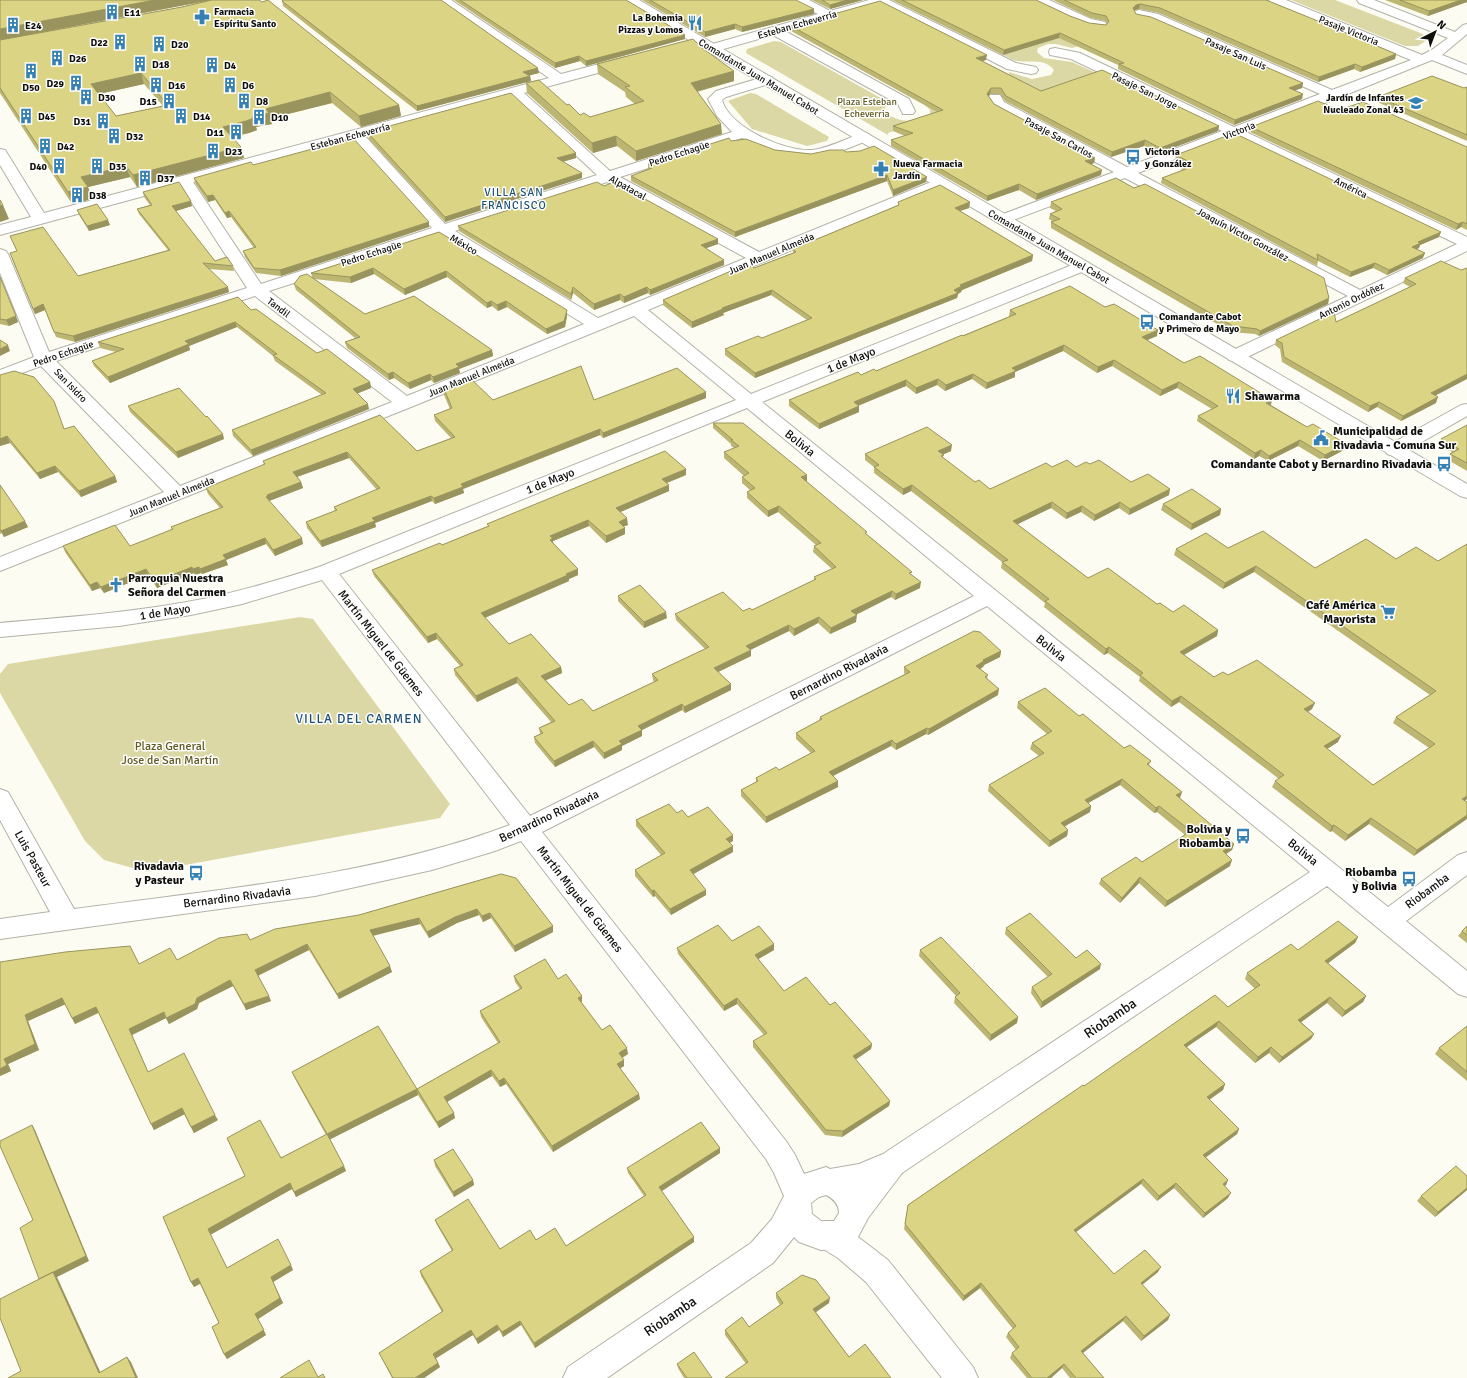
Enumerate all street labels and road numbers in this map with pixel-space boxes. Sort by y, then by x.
street label: Esteban Echeverría [756,8,838,42]
street label: Pasaje Victoria [1317,13,1380,48]
street label: Pasaje San Luis [1203,35,1269,73]
street label: Comandante Juan Manuel Cabot [696,36,821,118]
street label: Pasaje San Jorge [1110,70,1179,112]
street label: Pasaje San Carlos [1022,115,1095,161]
street label: Victoria [1222,119,1257,143]
street label: Esteban Echeverría [309,121,391,153]
street label: Pedro Echagüe [647,139,711,169]
street label: Alpatacal [607,173,648,203]
street label: América [1332,175,1369,201]
street label: Joaquín Víctor González [1195,206,1291,264]
street label: Comandante Juan Manuel Cabot [986,207,1112,287]
street label: Juan Manuel Almeida [727,230,816,277]
street label: México [447,232,480,258]
street label: Pedro Echagüe [339,239,403,269]
street label: Antonio Ordóñez [1317,280,1387,322]
street label: Tandil [265,295,292,320]
street label: Pedro Echagüe [32,338,95,370]
street label: 1 de Mayo [825,344,878,377]
street label: Juan Manuel Almeida [427,354,516,400]
street label: San Isidro [51,366,89,405]
street label: Bolivia [781,427,818,460]
street label: 1 de Mayo [524,465,577,498]
street label: Juan Manuel Almeida [127,474,216,520]
street label: Martín Miguel de Güemes [334,587,427,700]
street label: 1 de Mayo [138,601,192,624]
street label: Bolivia [1032,632,1069,665]
street label: Bernardino Rivadavia [788,641,891,704]
street label: Bernardino Rivadavia [497,787,601,846]
street label: Luis Pasteur [11,828,55,891]
street label: Bolivia [1284,836,1321,869]
street label: Martín Miguel de Güemes [533,843,626,956]
street label: Riobamba [1402,870,1452,912]
street label: Bernardino Rivadavia [182,883,292,912]
street label: Riobamba [1081,995,1140,1042]
street label: Riobamba [641,1293,700,1340]

